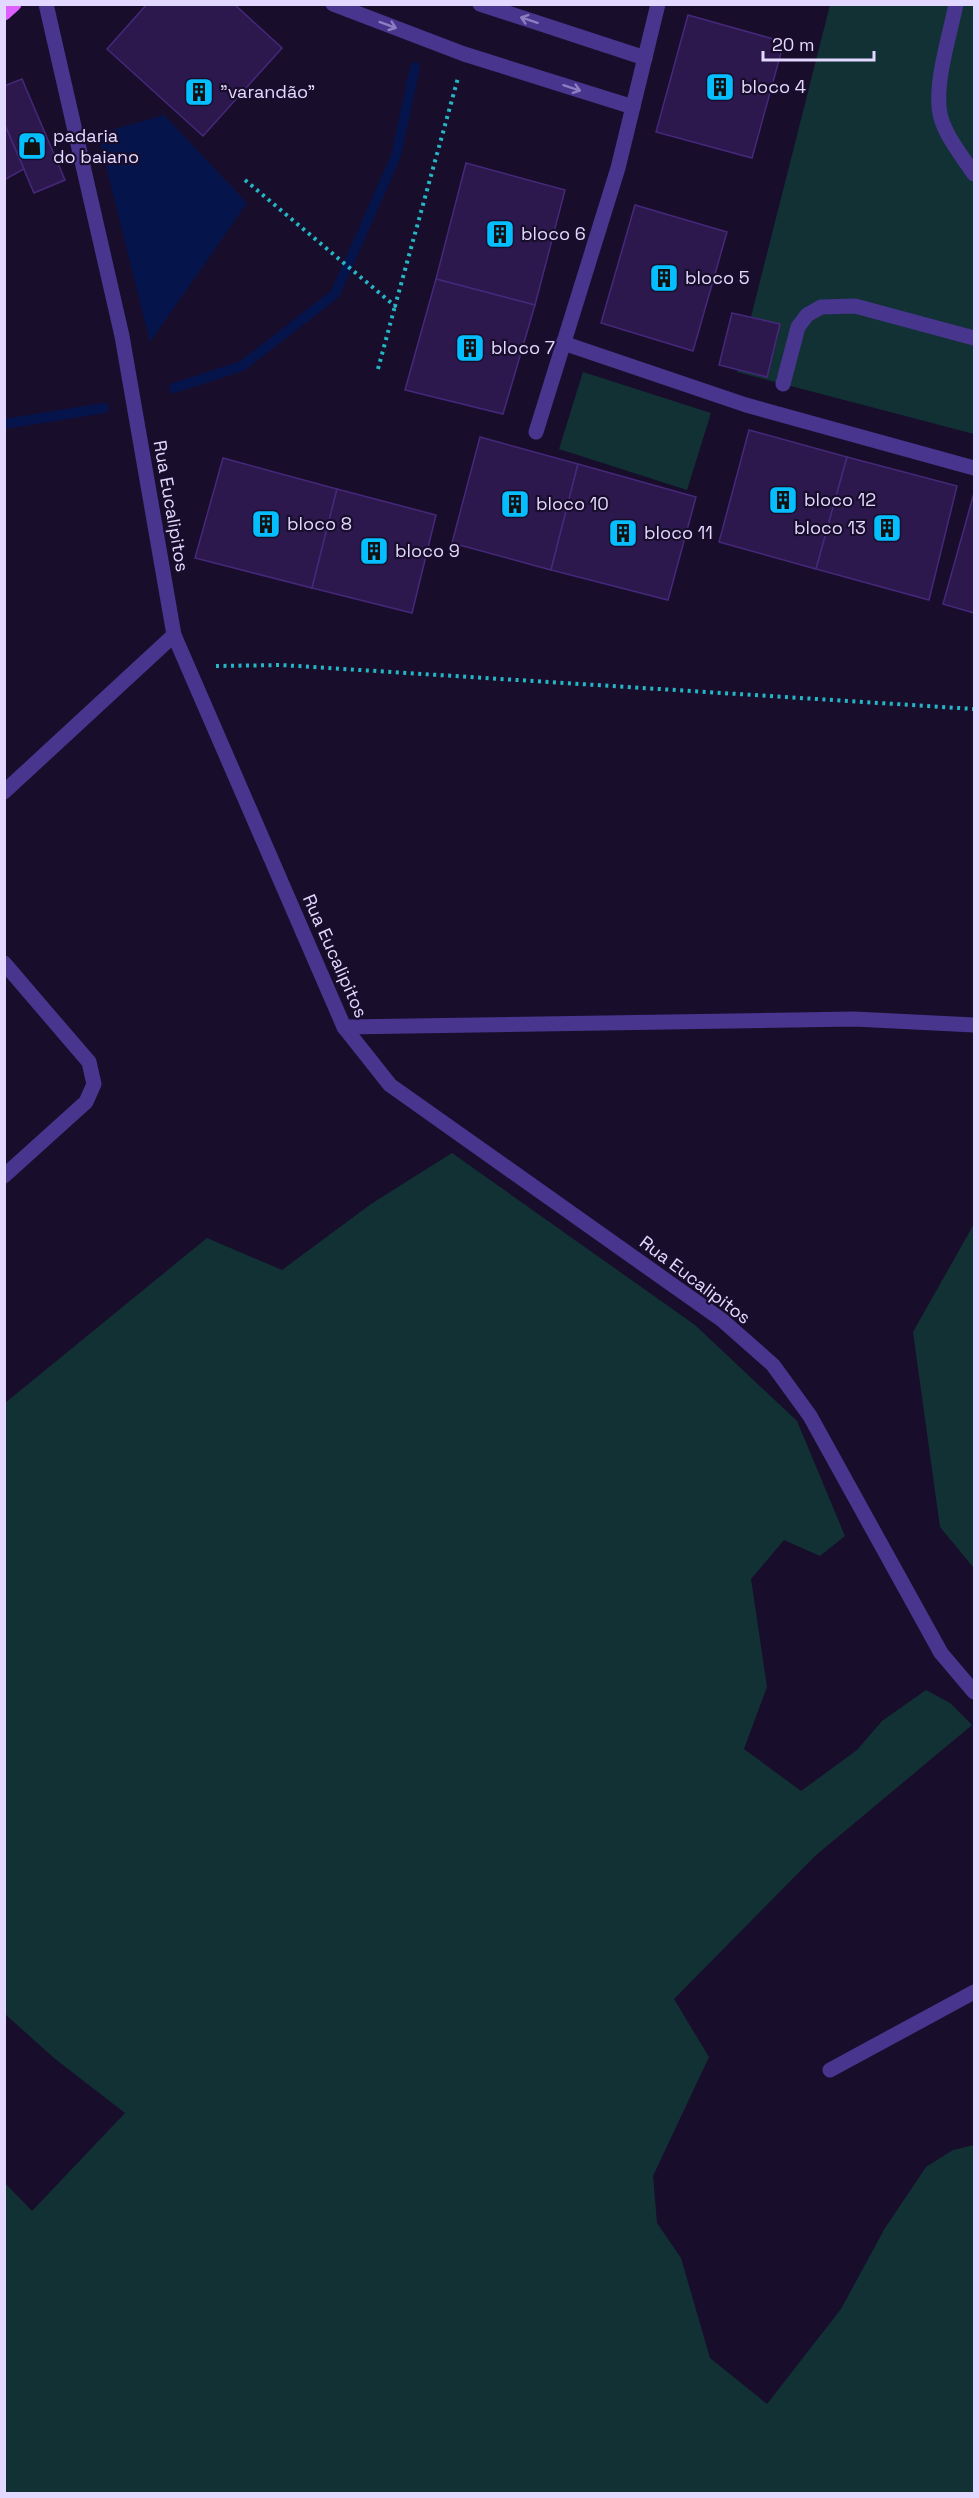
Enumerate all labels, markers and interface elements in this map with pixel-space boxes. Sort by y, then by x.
one-way arrow [520,14,539,25]
one-way arrow [378,21,396,32]
scale bar [763,24,874,62]
text: 20 m [772,33,815,56]
building icon: bloco 4 [704,71,736,103]
place label: bloco 4 [741,75,806,98]
building icon: "varandão" [183,76,215,108]
place label: "varandão" [220,80,315,103]
one-way arrow [562,83,581,94]
place label: padaria do baiano [53,124,139,168]
shop icon: padaria do baiano [16,130,48,162]
building icon: bloco 6 [484,218,516,250]
place label: bloco 6 [521,222,586,245]
building icon: bloco 5 [648,262,680,294]
place label: bloco 5 [685,266,749,289]
building icon: bloco 7 [454,332,486,364]
place label: bloco 7 [491,336,555,359]
street label: Rua Eucalipitos [149,438,194,573]
building icon: bloco 12 [767,484,799,516]
building icon: bloco 10 [499,488,531,520]
place label: bloco 12 [804,488,876,511]
place label: bloco 10 [536,492,609,515]
building icon: bloco 8 [250,508,282,540]
place label: bloco 8 [287,512,352,535]
building icon: bloco 13 [871,512,903,544]
place label: bloco 13 [794,516,866,539]
building icon: bloco 11 [607,517,639,549]
place label: bloco 11 [644,521,713,544]
building icon: bloco 9 [358,535,390,567]
place label: bloco 9 [395,539,460,562]
street label: Rua Eucalipitos [298,890,373,1021]
street label: Rua Eucalipitos [635,1230,755,1329]

